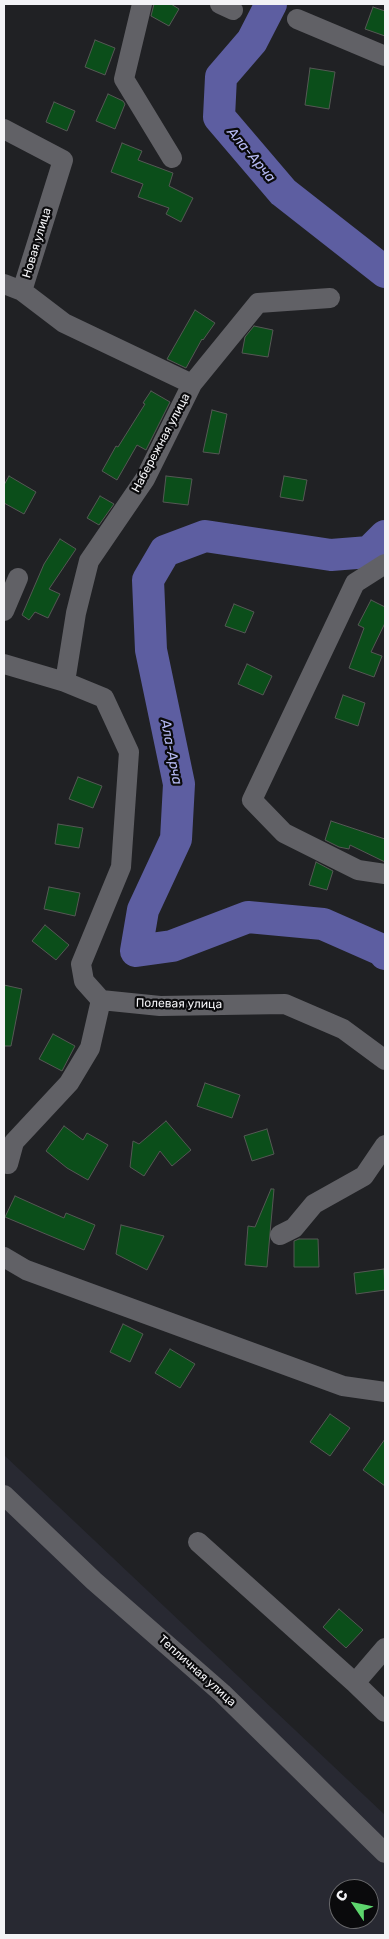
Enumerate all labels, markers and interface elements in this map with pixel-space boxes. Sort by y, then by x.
water label: Ала-Арча [223,124,279,186]
street label: Новая улица [19,206,55,280]
street label: Набережная улица [129,391,193,495]
water label: Ала-Арча [156,718,186,786]
street label: Полевая улица [136,996,222,1012]
street label: Тепличная улица [155,1632,239,1710]
north arrow [329,1879,379,1929]
text: С [332,1887,352,1905]

